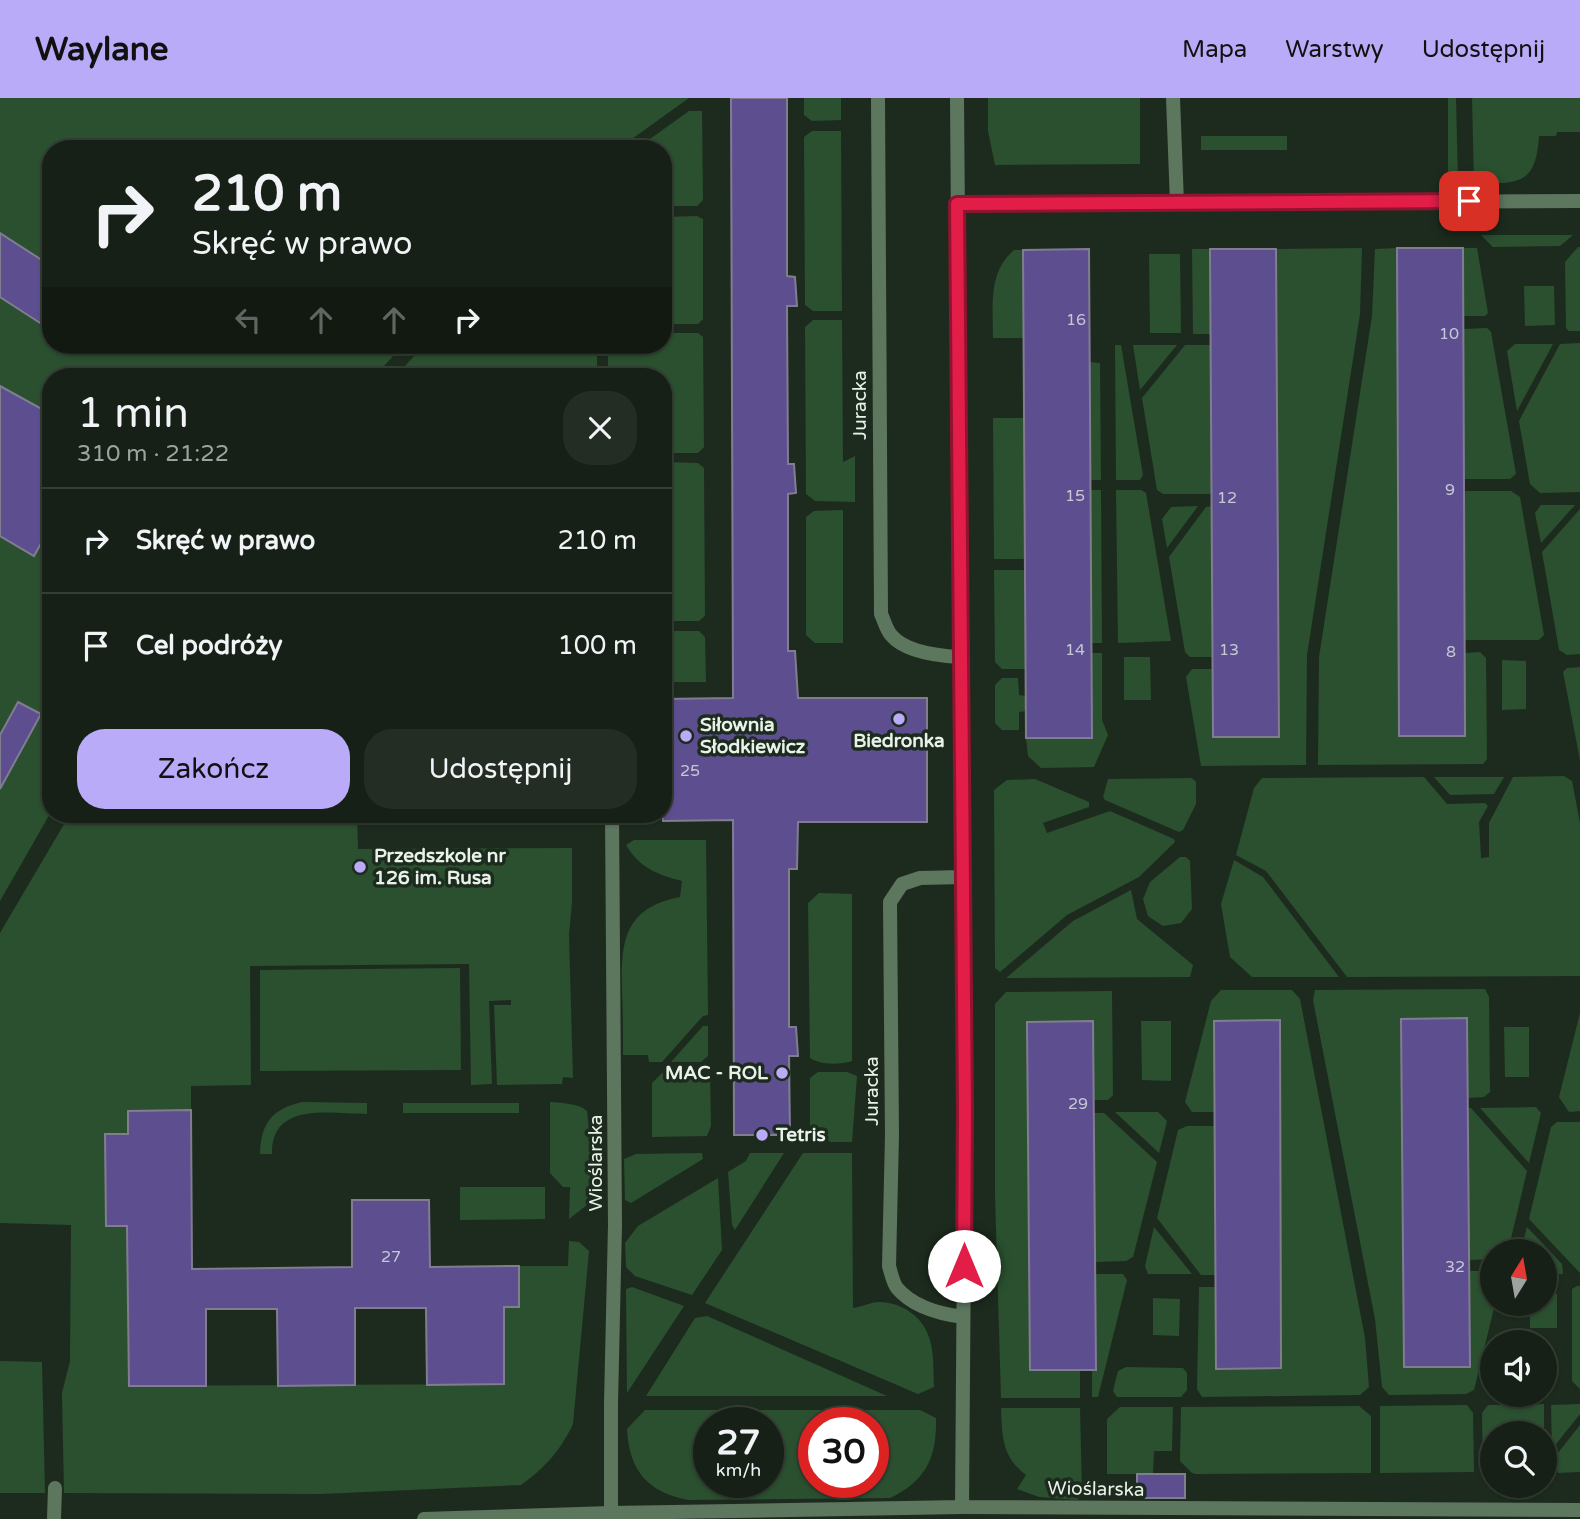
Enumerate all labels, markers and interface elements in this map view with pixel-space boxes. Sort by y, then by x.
text: Waylane [35,30,169,69]
text: Mapa [1182,35,1247,64]
text: Warstwy [1285,35,1384,64]
text: Udostępnij [1422,35,1545,64]
text: 210 m [192,165,342,224]
icon: right [77,168,168,259]
pin [1439,171,1499,231]
icon: arrive [1450,182,1488,220]
text: Skręć w prawo [192,225,413,263]
icon: left [229,301,267,339]
icon: ahead [302,301,340,339]
icon: ahead [375,301,413,339]
icon: right [448,301,486,339]
house number: 16 [1066,310,1086,330]
house number: 10 [1439,324,1459,344]
street label: Juracka [849,370,871,440]
text: 1 min [77,388,189,439]
button: close [563,391,637,465]
text: 310 m · 21:22 [77,440,229,468]
house number: 9 [1445,480,1455,500]
house number: 15 [1065,486,1085,506]
house number: 12 [1217,488,1237,508]
icon: right [77,522,115,560]
text: Skręć w prawo [136,525,315,556]
text: 210 m [557,525,637,556]
icon: arrive [77,627,115,665]
text: Cel podróży [136,630,283,661]
text: 100 m [557,630,637,661]
house number: 14 [1065,640,1085,660]
house number: 13 [1219,640,1239,660]
house number: 8 [1446,642,1456,662]
marker: Biedronka [891,711,907,727]
place label: Siłownia Słodkiewicz [700,714,806,758]
marker: Siłownia Słodkiewicz [678,728,694,744]
button: Zakończ [77,729,350,809]
button: Udostępnij [364,729,637,809]
place label: Biedronka [853,730,945,752]
house number: 25 [680,761,700,781]
place label: Przedszkole nr 126 im. Rusa [374,845,506,889]
marker: Przedszkole nr 126 im. Rusa [352,859,368,875]
street label: Juracka [861,1056,883,1126]
place label: MAC - ROL [665,1062,769,1084]
marker: MAC - ROL [774,1065,790,1081]
house number: 29 [1068,1094,1088,1114]
street label: Wioślarska [585,1114,607,1212]
place label: Tetris [775,1124,826,1146]
marker: Tetris [754,1127,770,1143]
position arrow [927,1229,1001,1303]
north arrow [1480,1239,1558,1316]
map controls [1480,1239,1557,1498]
house number: 27 [381,1247,401,1267]
house number: 32 [1445,1257,1465,1277]
button: sound [1480,1330,1557,1407]
speed limit sign: 30 [798,1407,889,1498]
button: search [1480,1421,1557,1498]
text: 27 [717,1422,760,1464]
text: km/h [716,1459,761,1481]
street label: Wioślarska [1047,1477,1145,1501]

